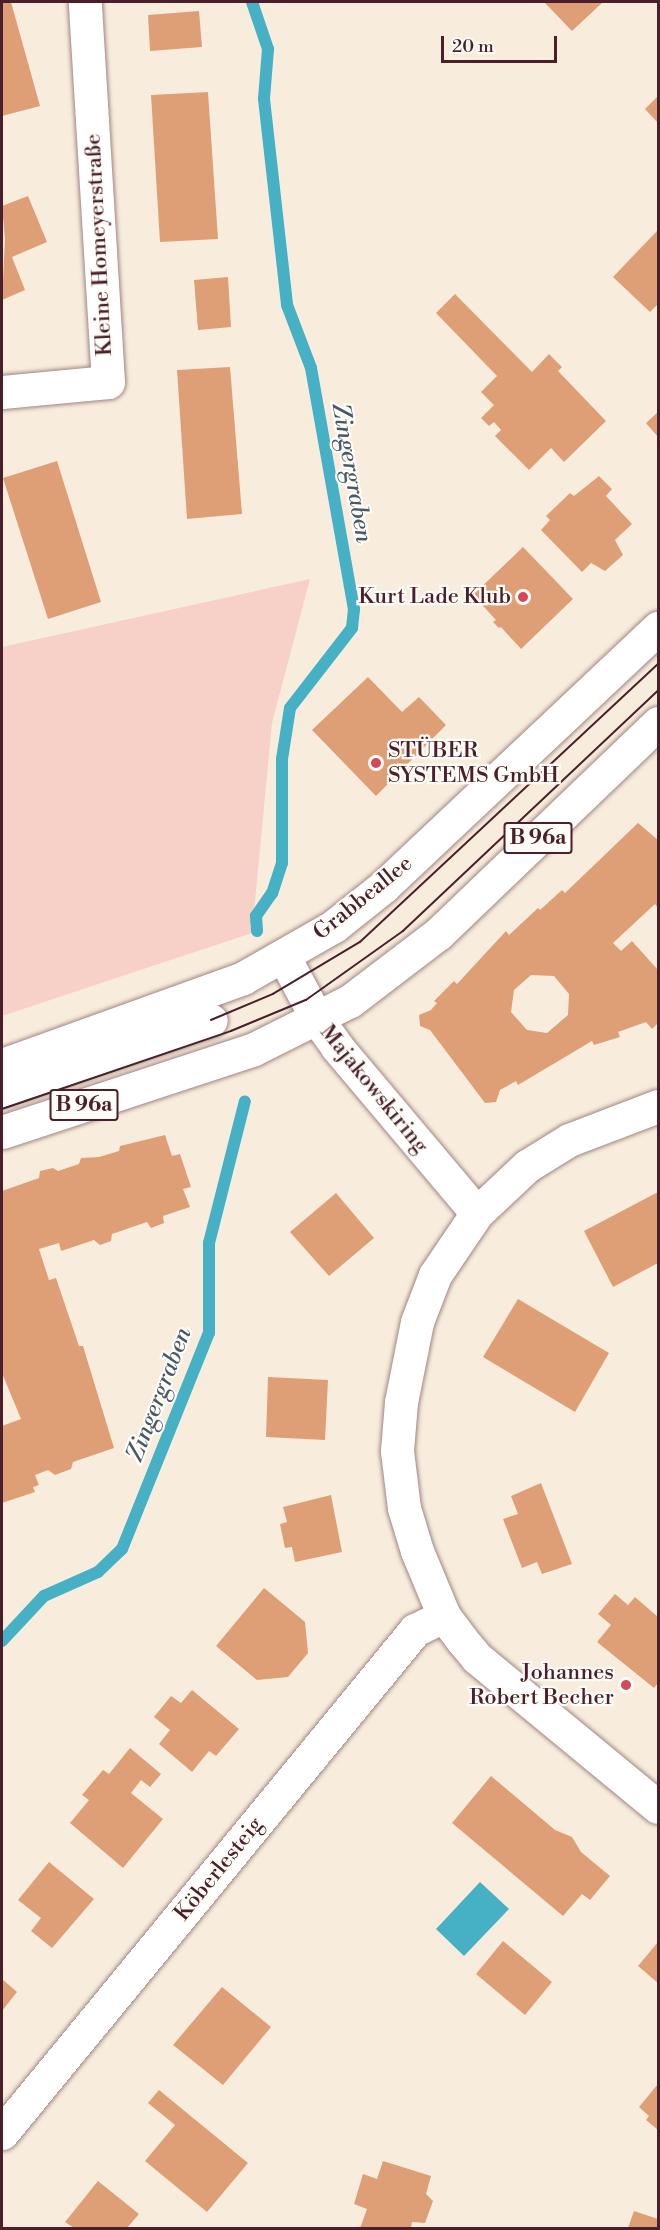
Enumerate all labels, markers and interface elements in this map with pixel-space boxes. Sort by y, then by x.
scale bar [444,24,560,62]
text: 20 m [452,35,494,58]
street label: Kleine Homeyerstraße [80,133,118,357]
water label: Zingergraben [325,401,377,545]
place label: Kurt Lade Klub [358,584,511,610]
marker: Kurt Lade Klub [516,590,530,604]
place label: STÜBER SYSTEMS GmbH [388,737,559,788]
marker: STÜBER SYSTEMS GmbH [369,756,383,770]
road number: B 96a [504,820,572,856]
street label: Grabbeallee [308,850,418,946]
street label: Majakowskiring [314,1019,434,1159]
road number: B 96a [50,1087,118,1123]
water label: Zingergraben [121,1324,199,1466]
place label: Johannes Robert Becher [469,1659,614,1711]
marker: Johannes Robert Becher [619,1678,633,1692]
street label: Köberlesteig [169,1812,269,1926]

